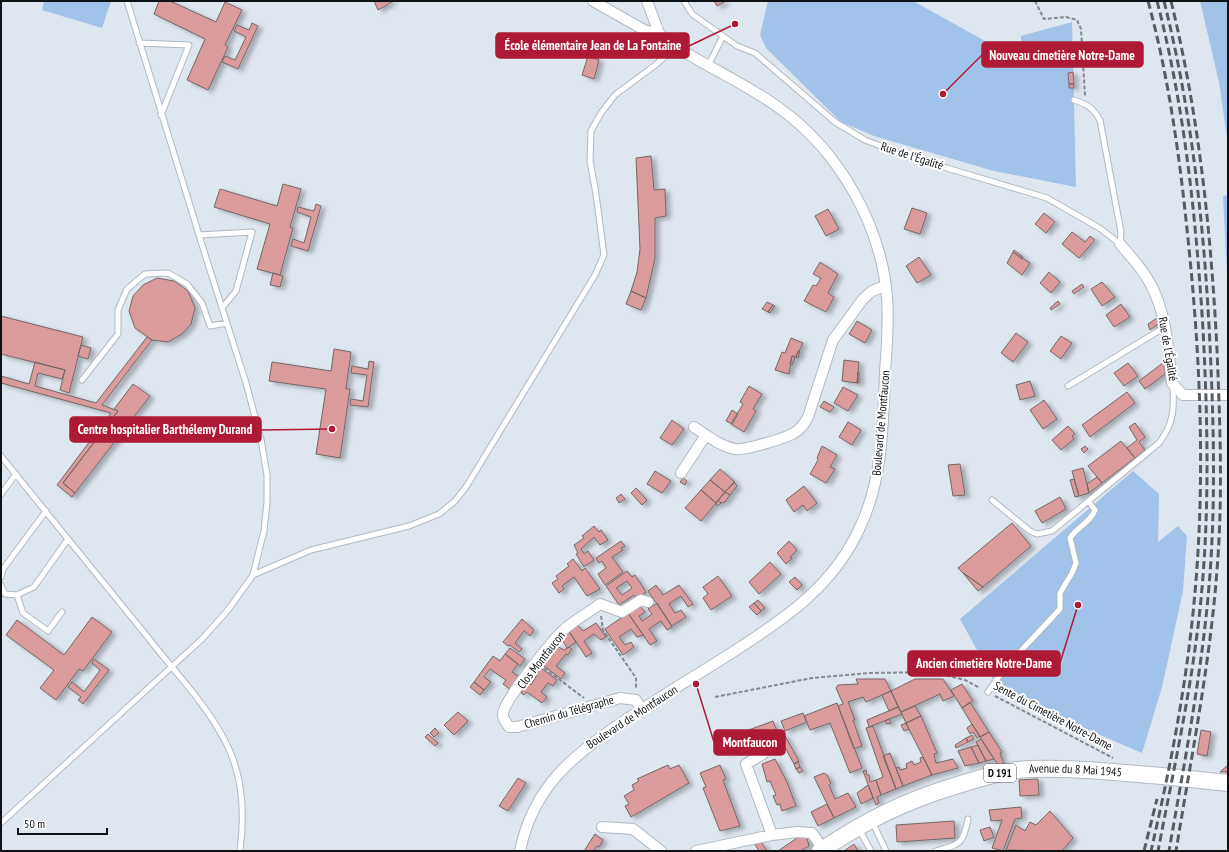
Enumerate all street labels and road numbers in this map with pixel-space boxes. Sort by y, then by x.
street label: Rue de l'Égalité [879,138,945,173]
street label: Rue de l'Égalité [1155,316,1182,382]
street label: Boulevard de Montfaucon [868,370,893,476]
street label: Clos Montfaucon [513,628,568,692]
street label: Sente du Cimetière Notre-Dame [991,678,1115,753]
street label: Boulevard de Montfaucon [583,681,680,752]
street label: Chemin du Télégraphe [522,692,615,731]
street label: Avenue du 8 Mai 1945 [1028,760,1123,780]
road number: D 191 [984,764,1016,782]

